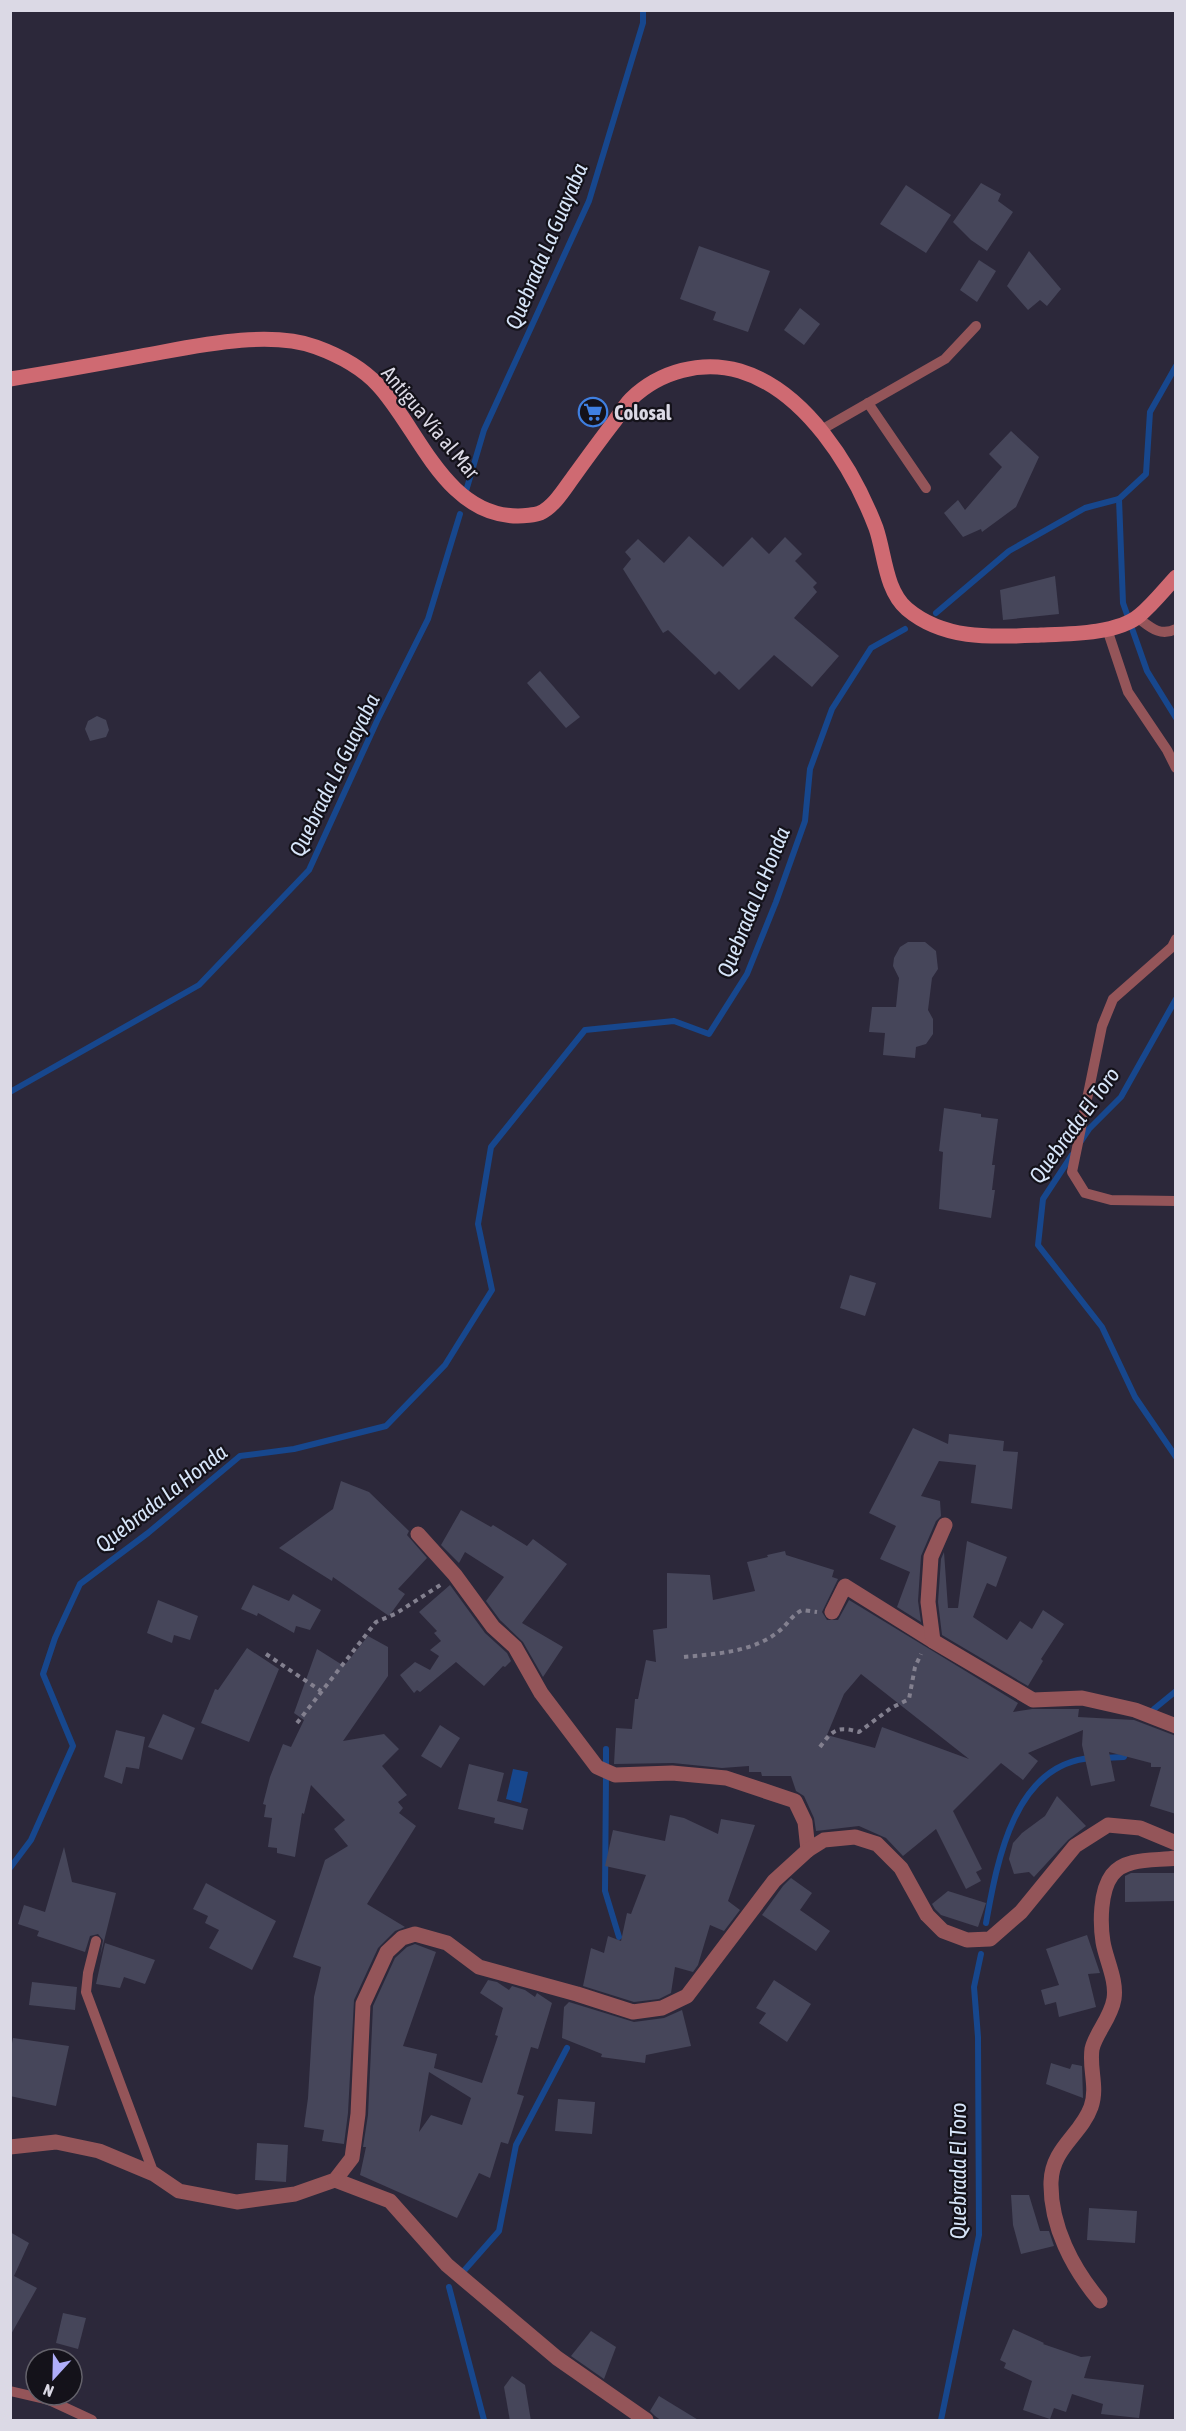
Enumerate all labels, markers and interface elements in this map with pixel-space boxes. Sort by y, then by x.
water label: Quebrada La Guayaba [499,159,593,333]
street label: Antigua Vía al Mar [377,361,485,484]
supermarket icon: Colosal [577,396,609,428]
place label: Colosal [614,400,672,424]
water label: Quebrada La Guayaba [283,689,385,861]
water label: Quebrada La Honda [711,823,795,981]
water label: Quebrada El Toro [1023,1062,1125,1188]
water label: Quebrada La Honda [90,1439,232,1557]
water label: Quebrada El Toro [945,2103,971,2239]
north arrow [24,2347,84,2407]
text: N [41,2381,56,2401]

